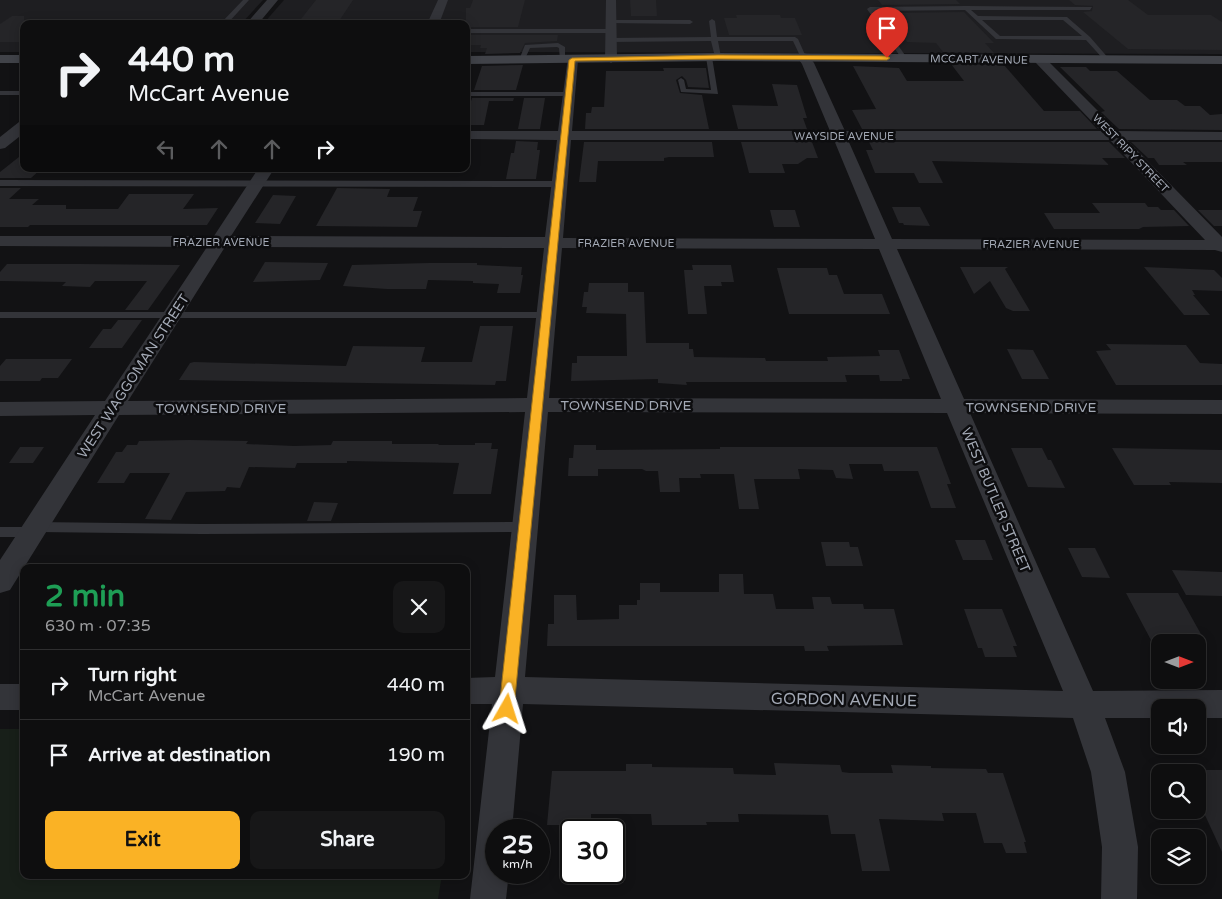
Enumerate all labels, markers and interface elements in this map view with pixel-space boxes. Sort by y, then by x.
pin [866,7,908,58]
icon: arrive [873,14,901,42]
text: 440 m [128,39,235,81]
icon: right [45,40,110,105]
street label: MCCART AVENUE [930,52,1028,67]
text: McCart Avenue [128,81,289,107]
street label: WEST RIPY STREET [1090,111,1172,195]
street label: WAYSIDE AVENUE [794,130,894,143]
icon: left [152,135,180,163]
icon: ahead [205,135,233,163]
icon: ahead [258,135,286,163]
icon: right [311,135,339,163]
street label: FRAZIER AVENUE [172,236,270,249]
street label: FRAZIER AVENUE [577,237,675,250]
street label: FRAZIER AVENUE [982,238,1080,251]
street label: WEST WAGGOMAN STREET [74,291,193,461]
street label: TOWNSEND DRIVE [560,397,692,414]
street label: TOWNSEND DRIVE [965,399,1097,416]
street label: TOWNSEND DRIVE [155,400,287,417]
street label: WEST BUTLER STREET [957,425,1034,576]
text: 2 min [45,578,125,615]
button: close [393,581,445,633]
text: 630 m · 07:35 [45,616,151,636]
north arrow [1151,634,1206,689]
map controls [1151,634,1206,884]
text: Turn right [88,664,176,686]
icon: right [45,671,73,699]
text: 440 m [387,674,445,696]
position arrow [480,682,532,734]
text: McCart Avenue [88,686,205,706]
street label: GORDON AVENUE [771,689,917,711]
button: sound [1151,699,1206,754]
icon: arrive [45,741,73,769]
text: Arrive at destination [88,744,271,766]
text: 190 m [387,744,445,766]
button: search [1151,764,1206,819]
button: Exit [45,811,240,869]
button: Share [250,811,445,869]
speed limit sign: 30 [560,819,625,884]
button: layers [1151,829,1206,884]
text: 25 [502,830,533,860]
text: km/h [502,857,533,871]

